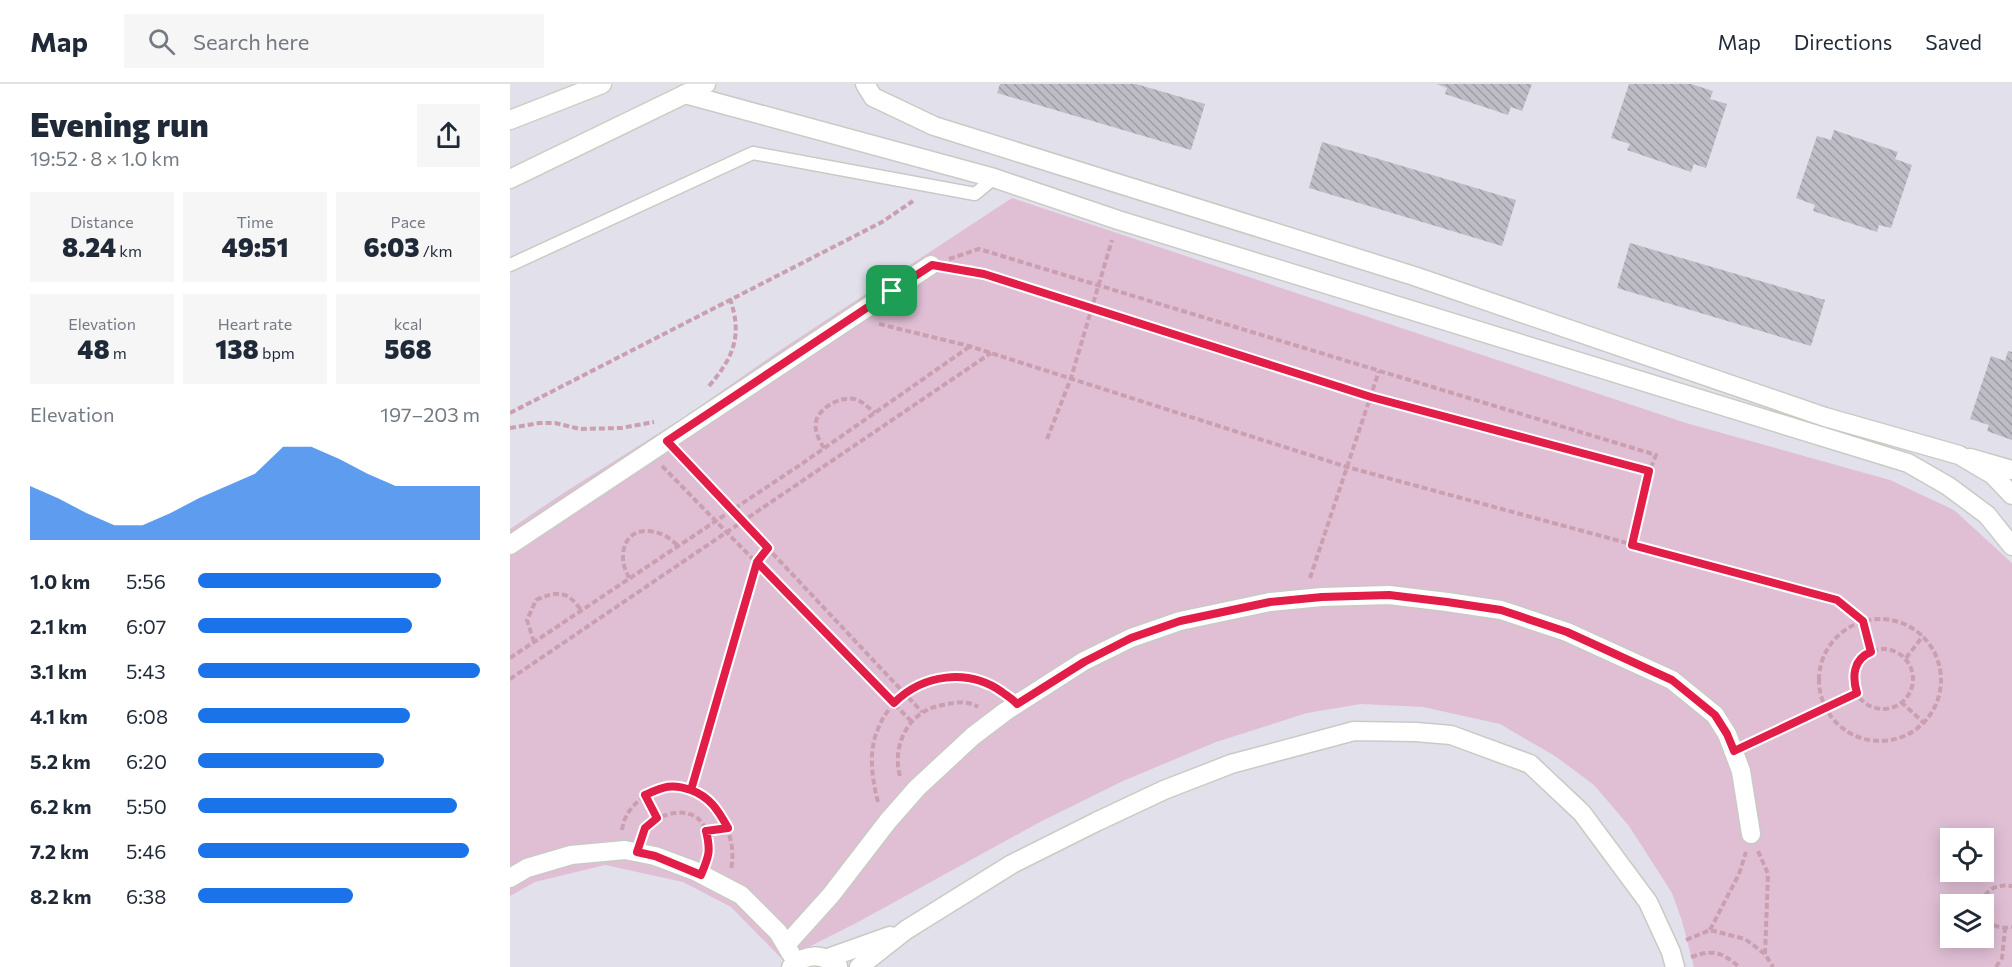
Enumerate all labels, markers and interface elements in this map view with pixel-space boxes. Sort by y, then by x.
search box [124,14,544,68]
text: Map [30,24,88,58]
icon: search [145,25,178,58]
text: Search here [193,28,309,55]
text: Map [1718,29,1761,54]
text: Directions [1794,29,1892,54]
text: Saved [1925,29,1982,54]
text: Evening run [30,103,209,144]
button: share [417,104,480,167]
text: 19:52 · 8 × 1.0 km [30,146,180,170]
text: Distance [70,212,134,231]
text: Time [237,212,273,231]
text: Pace [391,212,425,231]
text: 8.24 [62,231,116,262]
text: 49:51 [221,231,289,262]
text: 6:03 [364,231,420,262]
text: km [116,241,142,260]
text: /km [420,241,452,260]
pin [866,265,917,316]
icon: arrive [875,274,908,307]
text: Elevation [68,314,136,333]
text: Heart rate [218,314,292,333]
text: kcal [394,314,422,333]
text: 48 [77,333,110,364]
text: 138 [215,333,259,364]
text: 568 [384,333,432,364]
text: m [110,343,127,362]
text: bpm [259,343,295,362]
text: Elevation [30,402,115,426]
text: 197–203 m [380,402,480,426]
text: 1.0 km [30,569,90,593]
text: 5:56 [126,569,166,593]
text: 2.1 km [30,614,87,638]
text: 6:07 [126,614,166,638]
text: 3.1 km [30,659,87,683]
text: 5:43 [126,659,166,683]
text: 4.1 km [30,704,88,728]
text: 6:08 [126,704,168,728]
text: 5.2 km [30,749,91,773]
text: 6:20 [126,749,167,773]
text: 6.2 km [30,794,91,818]
text: 5:50 [126,794,167,818]
map controls [1940,828,1994,948]
button: locate [1940,828,1994,882]
text: 7.2 km [30,839,89,863]
text: 5:46 [126,839,166,863]
text: 8.2 km [30,884,92,908]
text: 6:38 [126,884,166,908]
button: layers [1940,894,1994,948]

